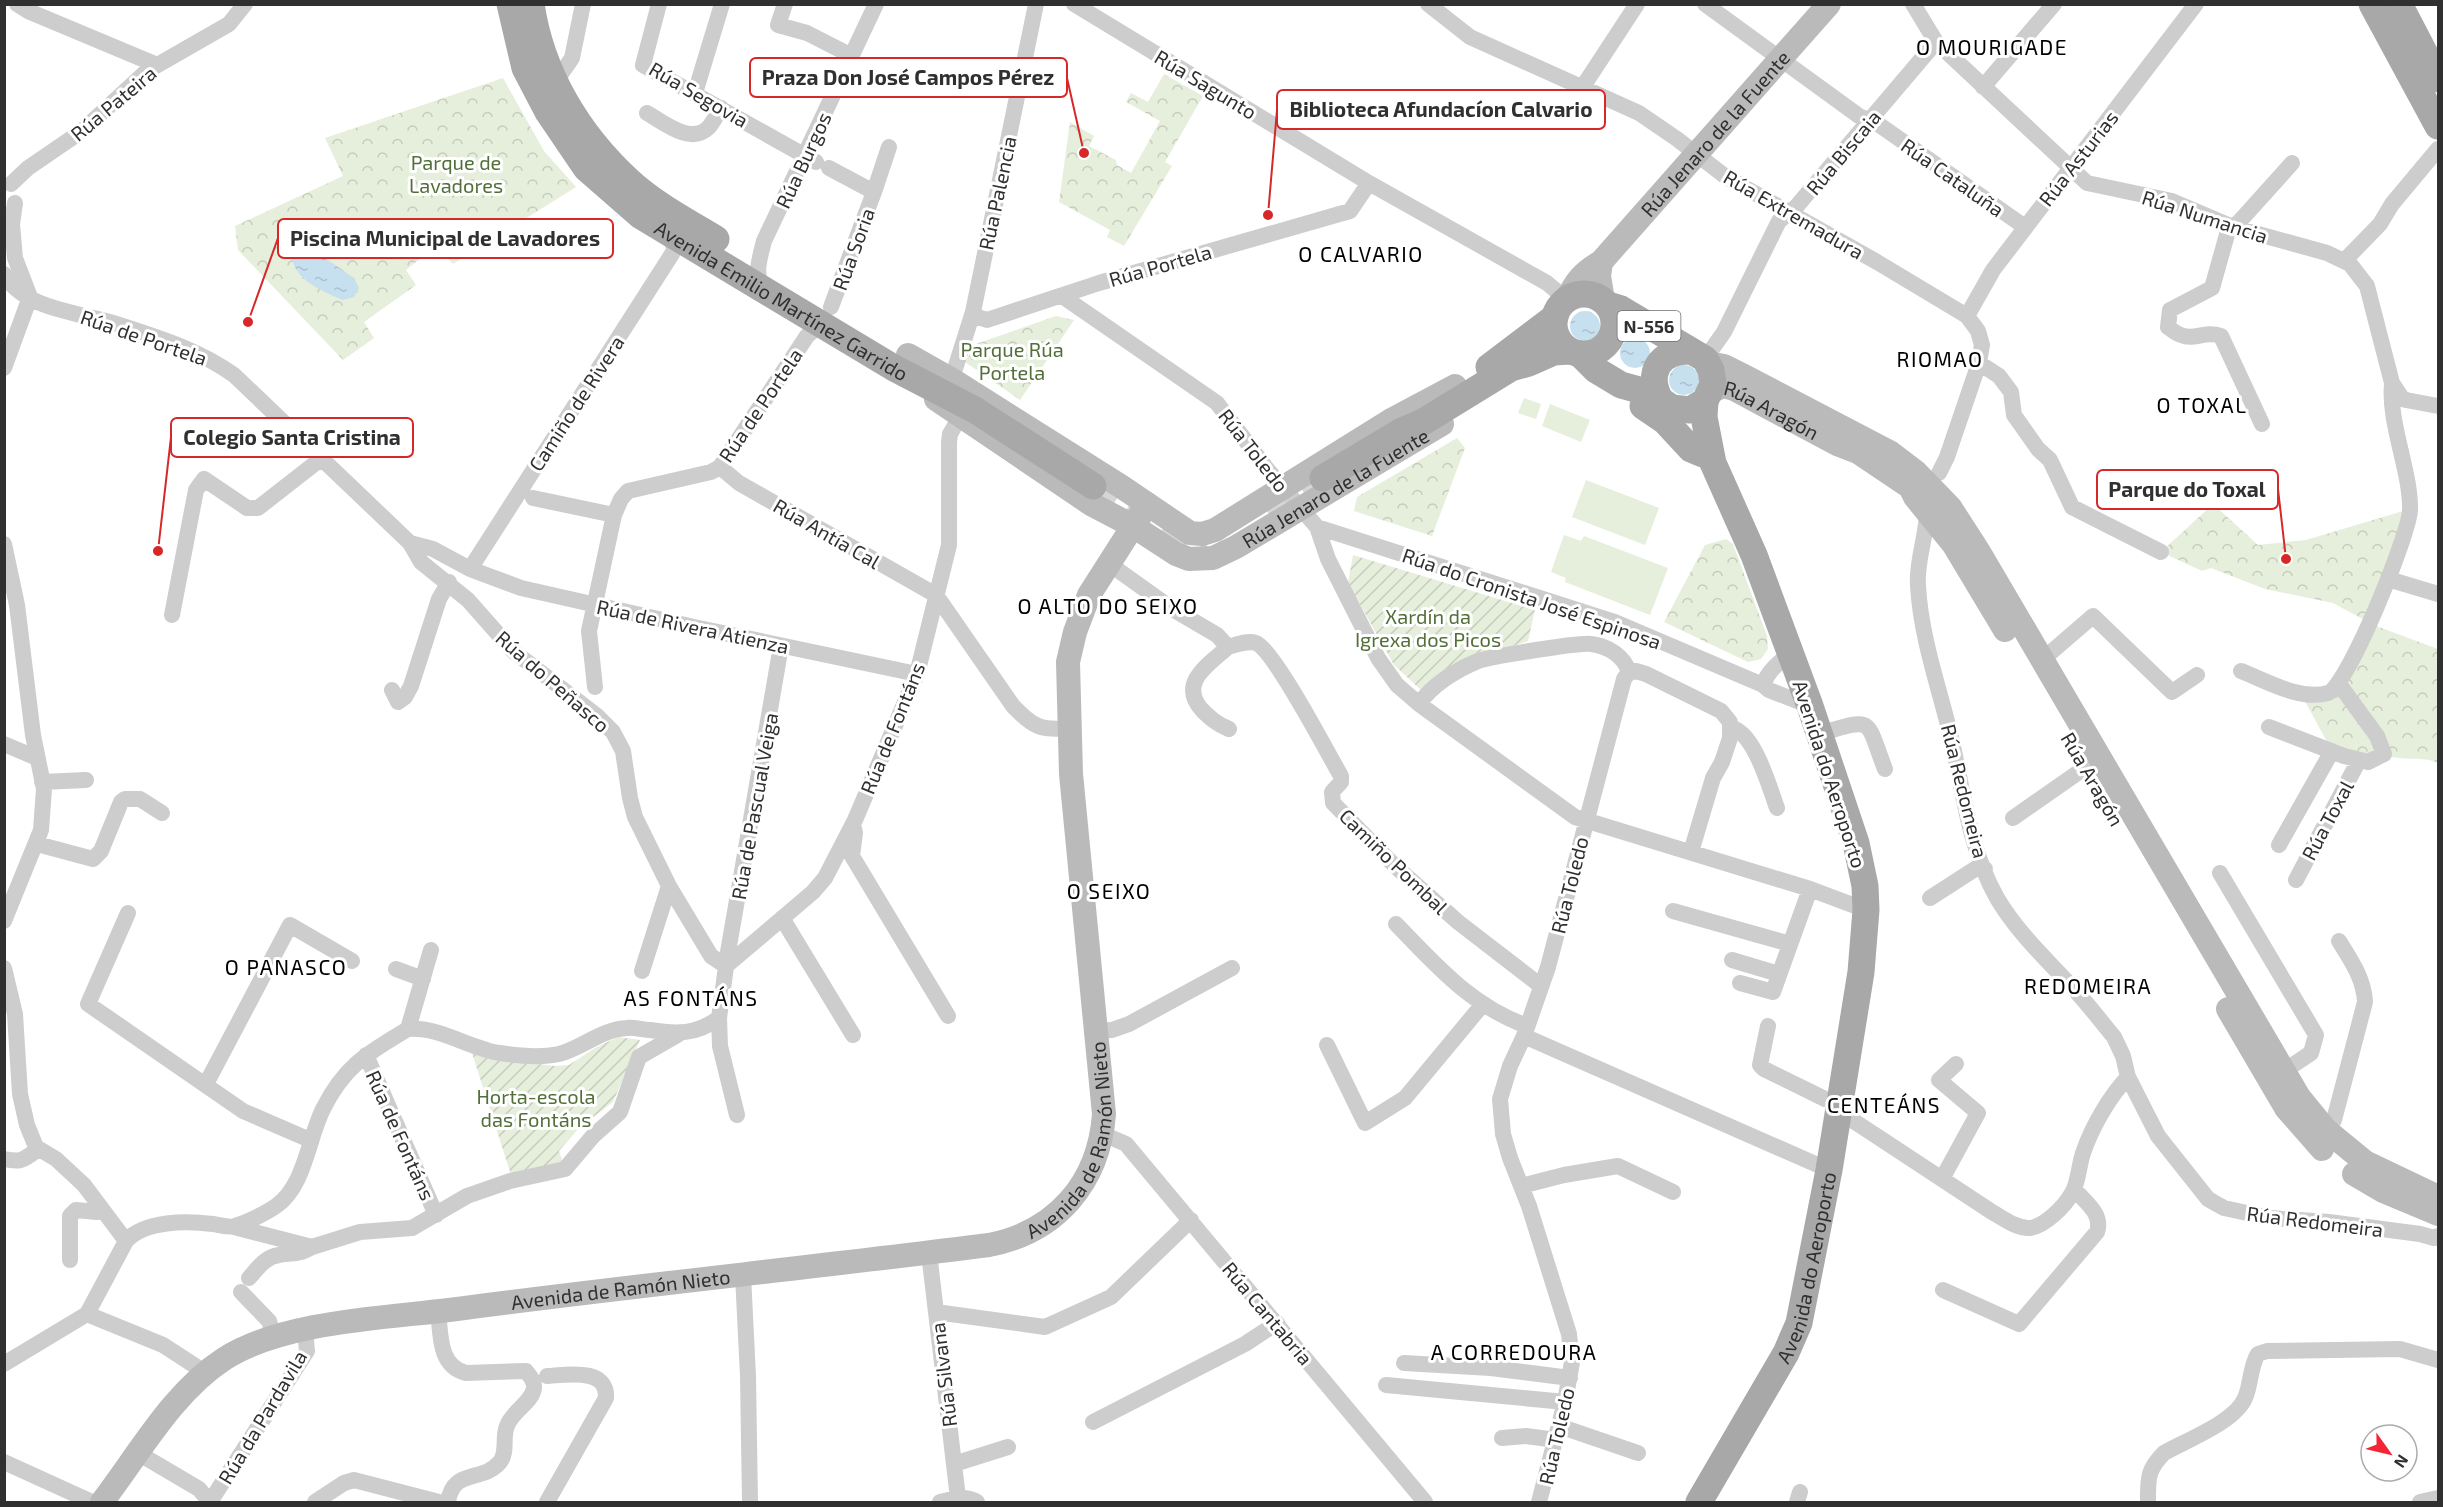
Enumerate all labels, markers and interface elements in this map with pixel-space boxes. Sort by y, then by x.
district label: O MOURIGADE [1916,34,2068,59]
street label: Rúa Sagunto [1151,44,1261,124]
street label: Rúa Jenaro de la Fuente [1635,45,1794,221]
street label: Rúa Segovia [645,56,753,132]
callout: Praza Don José Campos Pérez [750,58,1067,97]
street label: Rúa Pateira [65,60,161,146]
text: Praza Don José Campos Pérez [762,64,1054,89]
callout: Biblioteca Afundacíon Calvario [1277,90,1605,129]
text: Biblioteca Afundacíon Calvario [1289,96,1593,121]
street label: Rúa Biscaia [1801,105,1885,199]
street label: Rúa Asturias [2033,106,2123,210]
street label: Rúa Burgos [770,108,836,212]
street label: Rúa Cataluña [1897,133,2009,221]
street label: Rúa Palencia [973,134,1021,252]
park label: Parque de Lavadores [409,150,503,197]
street label: Rúa Extremadura [1720,164,1868,264]
street label: Rúa Numancia [2139,184,2271,248]
street label: Rúa Soria [827,205,879,293]
street label: Avenida Emilio Martínez Garrido [651,215,912,385]
callout: Piscina Municipal de Lavadores [278,219,613,258]
text: Piscina Municipal de Lavadores [290,225,600,250]
street label: Rúa Portela [1106,239,1214,291]
district label: O CALVARIO [1298,241,1424,266]
street label: Rúa de Portela [78,304,210,370]
road number: N-556 [1618,311,1680,341]
street label: Camiño de Rivera [523,331,629,475]
park label: Parque Rúa Portela [960,337,1064,384]
street label: Rúa de Portela [713,343,807,467]
district label: RIOMAO [1897,346,1983,371]
street label: Rúa Aragón [1722,375,1823,444]
district label: O TOXAL [2157,392,2247,417]
street label: Rúa Toledo [1214,404,1294,496]
callout: Colegio Santa Cristina [171,418,413,457]
street label: Rúa Jenaro de la Fuente [1238,423,1433,553]
text: Colegio Santa Cristina [183,424,401,449]
callout: Parque do Toxal [2097,470,2278,509]
text: Parque do Toxal [2108,476,2266,501]
street label: Rúa Antía Cal [769,493,885,573]
street label: Rúa do Cronista José Espinosa [1400,542,1664,654]
district label: O ALTO DO SEIXO [1017,593,1199,618]
street label: Rúa de Rivera Atienza [595,594,791,658]
park label: Xardín da Igrexa dos Picos [1355,604,1501,651]
street label: Rúa do Peñasco [491,625,615,737]
street label: Rúa de Fontáns [855,659,929,797]
street label: Avenida do Aeroporto [1788,677,1872,871]
street label: Rúa de Pascual Veiga [726,711,782,901]
street label: Rúa Redomeira [1937,722,1993,860]
street label: Rúa Aragón [2057,728,2129,830]
street label: Rúa Toxal [2296,776,2358,864]
street label: Camiño Pombal [1335,803,1453,919]
street label: Rúa Toledo [1545,834,1593,936]
district label: O SEIXO [1067,878,1151,903]
district label: O PANASCO [225,954,347,979]
district label: REDOMEIRA [2024,973,2152,998]
district label: AS FONTÁNS [623,985,759,1010]
street label: Avenida de Ramón Nieto [1022,1040,1116,1243]
street label: Rúa de Fontáns [362,1066,440,1204]
park label: Horta-escola das Fontáns [476,1084,596,1131]
district label: CENTEÁNS [1827,1092,1941,1117]
street label: Avenida do Aeroporto [1771,1170,1840,1367]
street label: Rúa Redomeira [2245,1201,2385,1241]
street label: Rúa Cantabria [1218,1257,1318,1369]
street label: Avenida de Ramón Nieto [509,1264,731,1314]
street label: Rúa Silvana [925,1321,961,1429]
district label: A CORREDOURA [1431,1339,1597,1364]
street label: Rúa da Pardavila [213,1346,311,1488]
street label: Rúa Toledo [1533,1385,1579,1487]
north arrow [2359,1423,2419,1483]
text: N [2391,1452,2413,1472]

